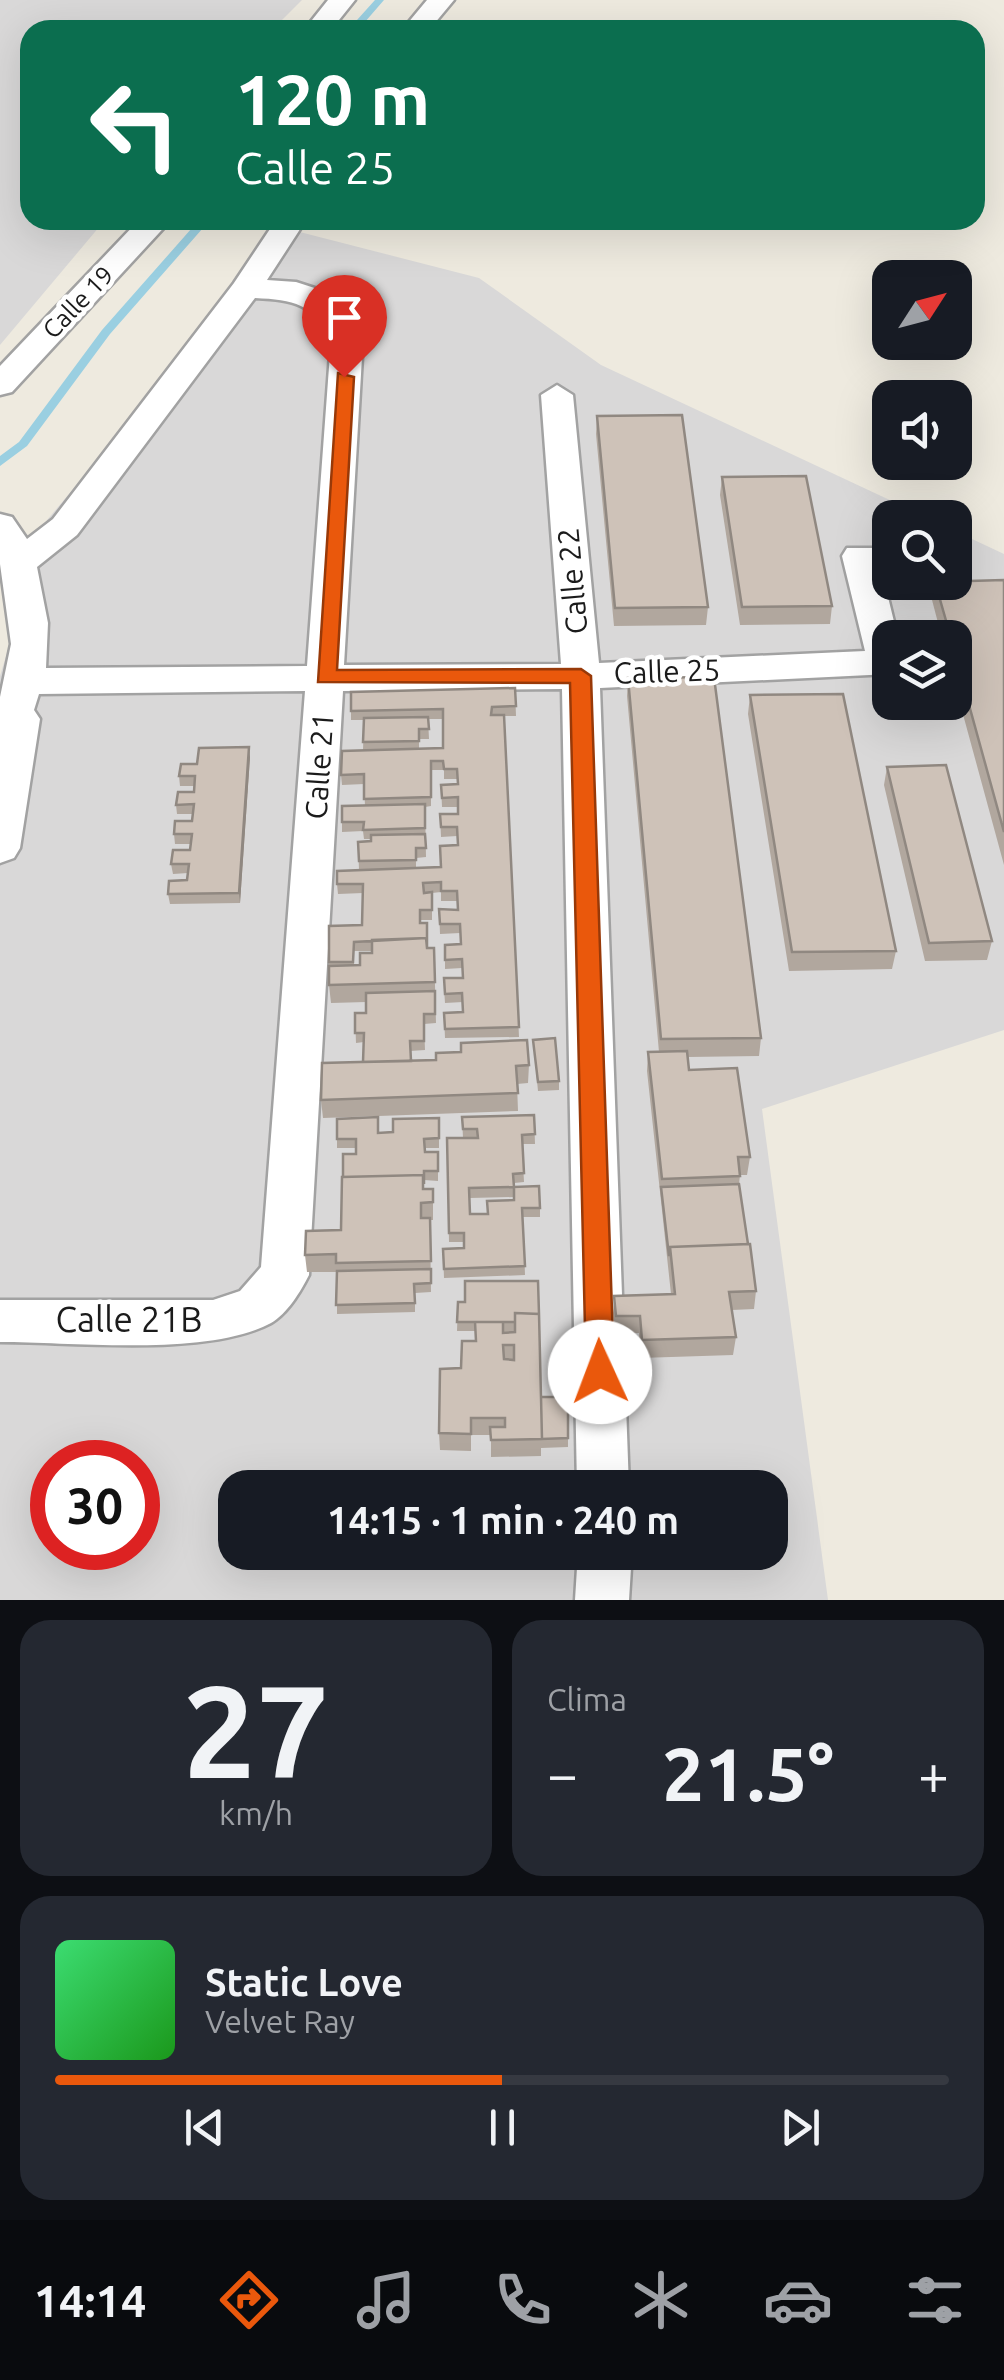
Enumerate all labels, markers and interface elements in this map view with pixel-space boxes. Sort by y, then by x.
icon: left [70,60,200,190]
text: 120 m [235,60,430,138]
text: Calle 25 [235,142,395,193]
street label: Calle 19 [37,260,119,344]
north arrow [872,260,972,360]
map controls [872,260,972,720]
pin [302,275,387,378]
icon: arrive [317,290,372,345]
button: sound [872,380,972,480]
button: search [872,500,972,600]
street label: Calle 22 [550,526,594,636]
button: layers [872,620,972,720]
street label: Calle 25 [613,652,721,690]
street label: Calle 21 [298,711,340,820]
street label: Calle 21B [56,1299,202,1339]
position arrow [548,1320,652,1424]
speed limit sign: 30 [30,1440,160,1570]
text: 14:15 · 1 min · 240 m [327,1499,679,1541]
text: 27 [183,1657,329,1803]
text: Clima [547,1681,627,1717]
text: 21.5° [662,1731,834,1815]
text: − [547,1743,578,1804]
text: + [918,1743,949,1804]
text: km/h [219,1795,293,1831]
text: Static Love [205,1961,403,2003]
text: Velvet Ray [205,2003,355,2039]
icon: previous [177,2100,232,2155]
icon: pause [475,2100,530,2155]
icon: next [773,2100,828,2155]
icon: directions [214,2265,284,2335]
icon: music [351,2265,421,2335]
icon: phone [488,2265,558,2335]
icon: climate [626,2265,696,2335]
icon: car [763,2265,833,2335]
icon: filters [900,2265,970,2335]
text: 14:14 [34,2275,146,2326]

